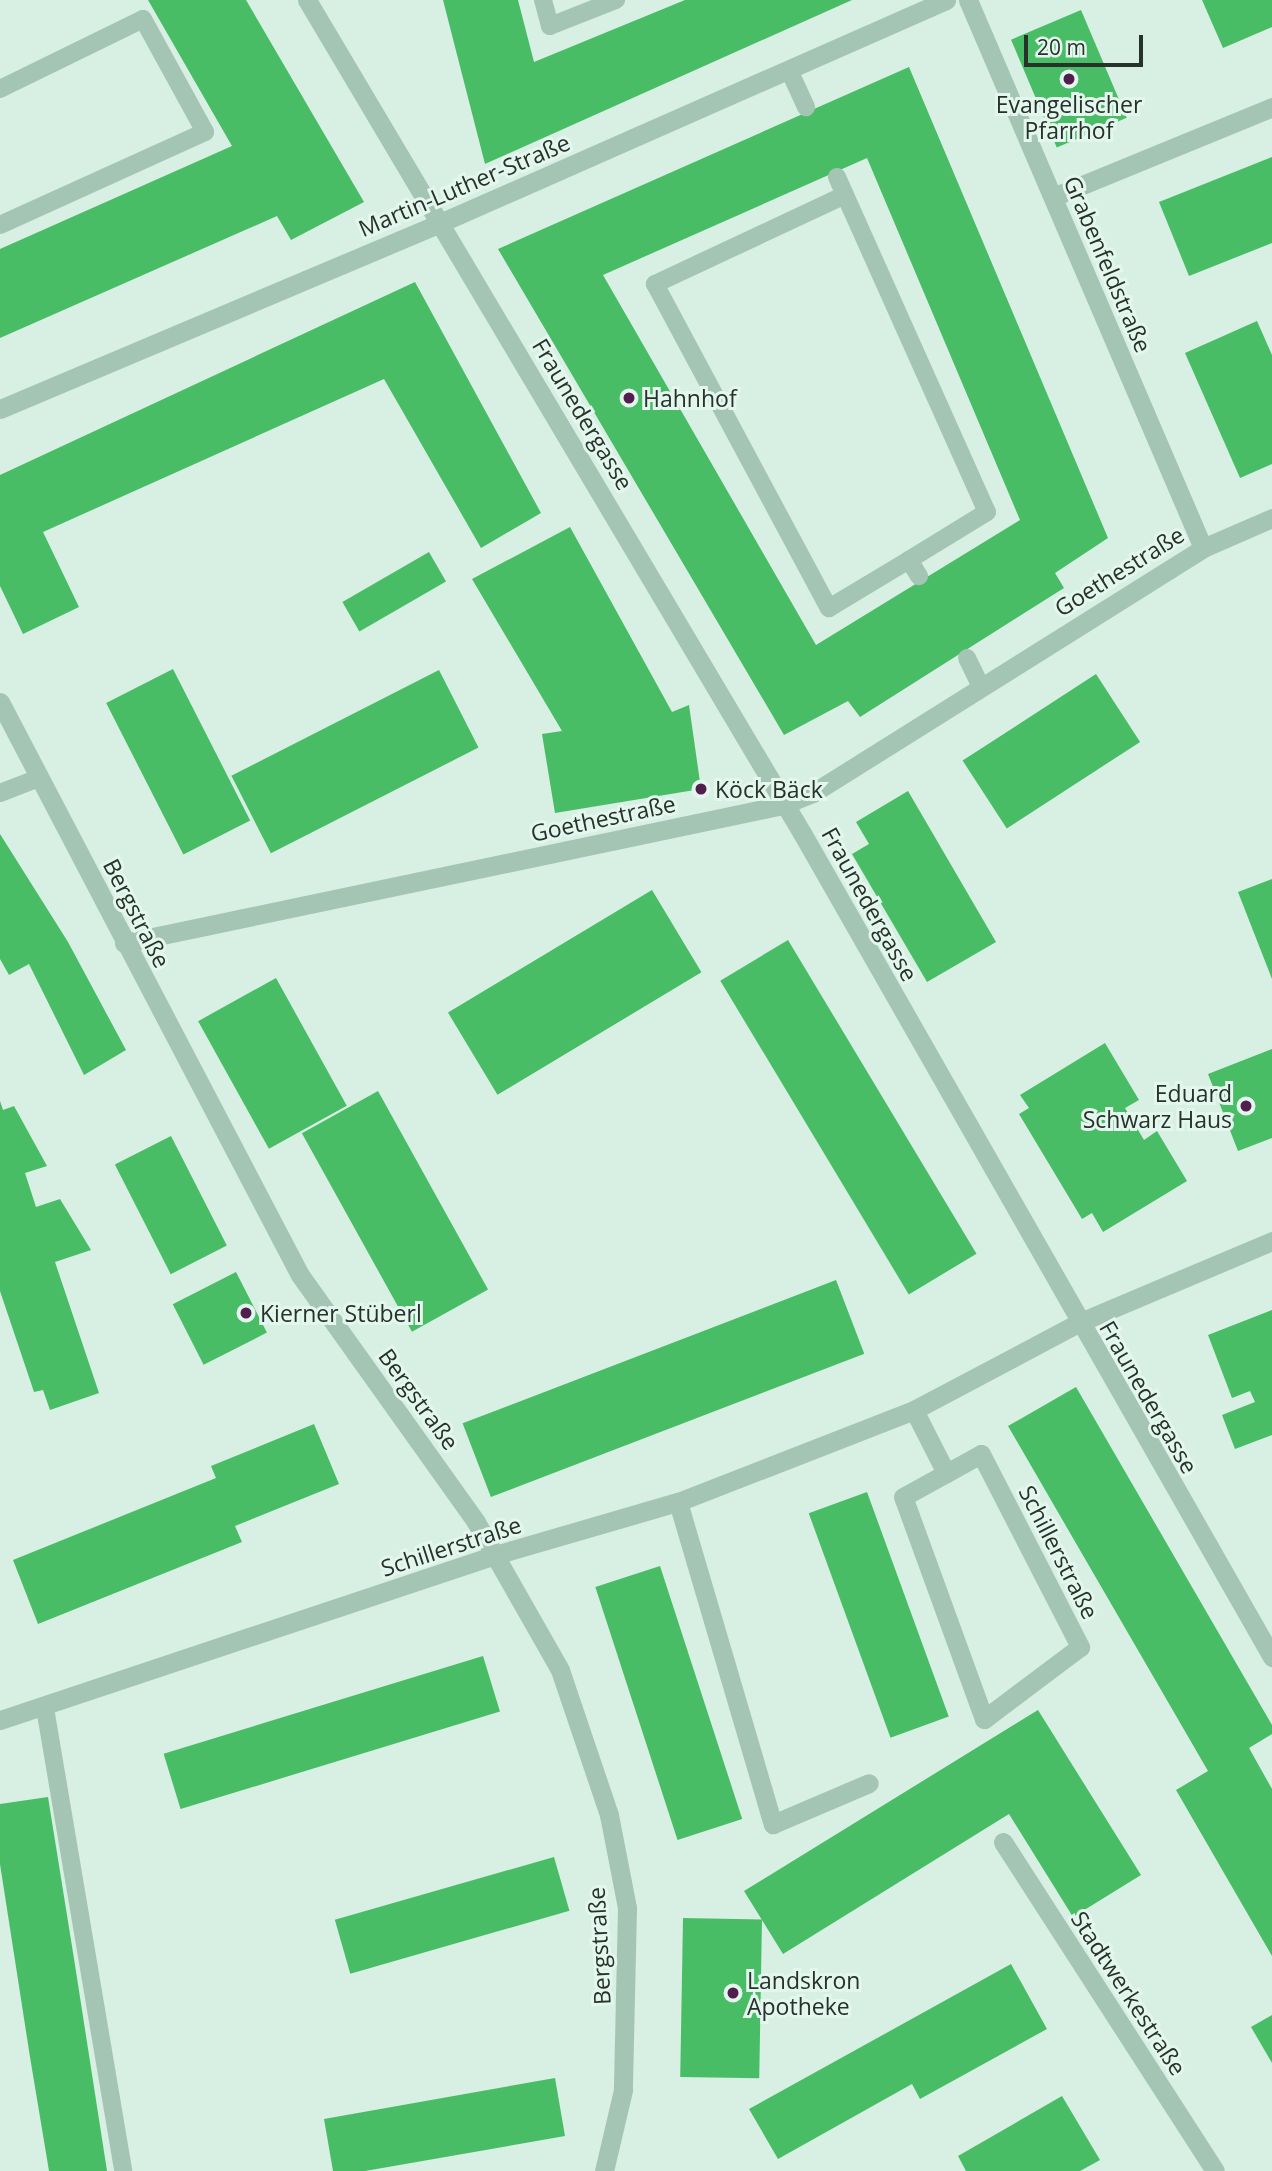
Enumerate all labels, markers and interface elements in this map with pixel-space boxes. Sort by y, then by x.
scale bar [1027,21,1146,65]
text: 20 m [1037,33,1086,61]
marker: Evangelischer Pfarrhof [1061,71,1077,87]
place label: Evangelischer Pfarrhof [996,90,1142,144]
street label: Martin-Luther-Straße [354,128,574,242]
street label: Grabenfeldstraße [1058,172,1158,356]
street label: Fraunedergasse [527,333,639,495]
place label: Hahnhof [643,384,737,412]
marker: Hahnhof [621,390,637,406]
street label: Goethestraße [1049,520,1189,622]
place label: Köck Bäck [715,775,823,803]
marker: Köck Bäck [693,781,709,797]
street label: Goethestraße [528,789,678,847]
street label: Fraunedergasse [816,822,924,986]
street label: Bergstraße [98,854,176,972]
place label: Eduard Schwarz Haus [1083,1079,1232,1133]
marker: Eduard Schwarz Haus [1238,1098,1254,1114]
place label: Kierner Stüberl [260,1299,422,1327]
marker: Kierner Stüberl [238,1305,254,1321]
street label: Fraunedergasse [1094,1316,1204,1478]
street label: Bergstraße [373,1343,465,1455]
street label: Schillerstraße [1014,1481,1104,1623]
street label: Schillerstraße [377,1510,525,1582]
street label: Bergstraße [582,1886,616,2006]
street label: Stadtwerkestraße [1066,1906,1192,2080]
place label: Landskron Apotheke [747,1966,860,2020]
marker: Landskron Apotheke [725,1985,741,2001]

